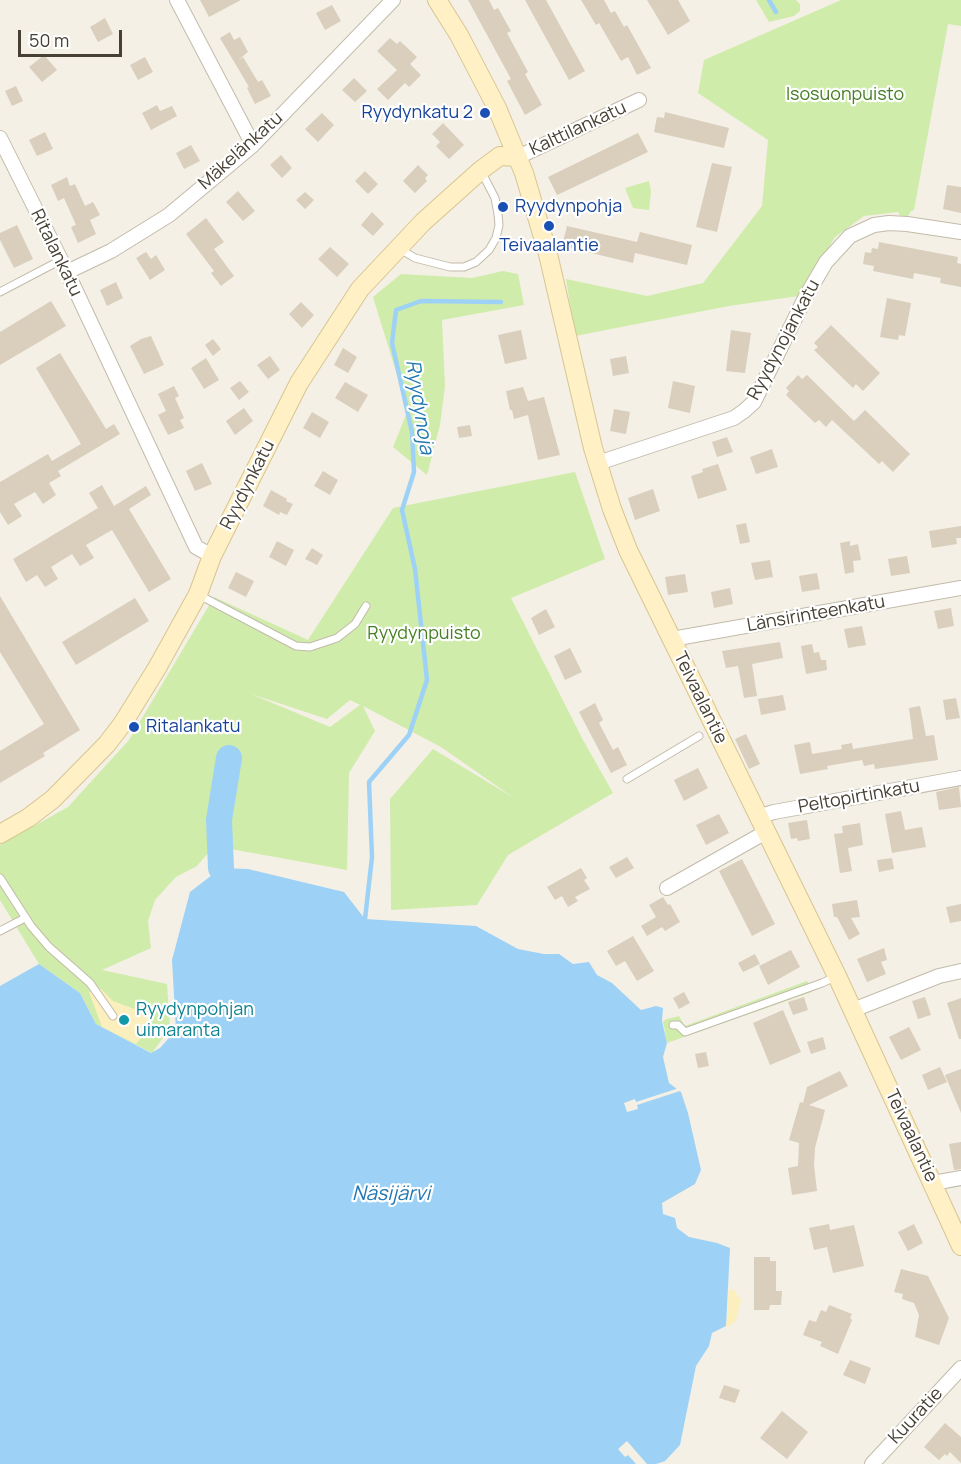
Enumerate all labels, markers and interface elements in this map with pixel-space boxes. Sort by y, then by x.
scale bar [21,18,124,56]
text: 50 m [29,28,69,52]
park label: Isosuonpuisto [786,84,904,106]
street label: Kalttilankatu [526,97,630,161]
place label: Ryydynkatu 2 [361,102,473,124]
marker: Ryydynkatu 2 [478,106,492,120]
street label: Mäkelänkatu [194,107,288,195]
place label: Ryydynpohja [515,196,622,218]
marker: Ryydynpohja [496,200,510,214]
street label: Ritalankatu [26,206,86,300]
marker: Teivaalantie [542,219,556,233]
place label: Teivaalantie [499,235,599,257]
street label: Ryydynojankatu [743,276,825,404]
water label: Ryydynoja [400,358,438,456]
street label: Ryydynkatu [216,437,280,533]
street label: Länsirinteenkatu [745,591,887,637]
park label: Ryydynpuisto [367,623,481,645]
street label: Teivaalantie [668,649,732,747]
place label: Ritalankatu [146,716,240,738]
marker: Ritalankatu [127,720,141,734]
street label: Peltopirtinkatu [796,776,922,818]
place label: Ryydynpohjan uimaranta [136,999,254,1042]
marker: Ryydynpohjan uimaranta [117,1013,131,1027]
street label: Teivaalantie [880,1086,942,1186]
water label: Näsijärvi [352,1182,430,1206]
street label: Kuuratie [884,1383,948,1449]

